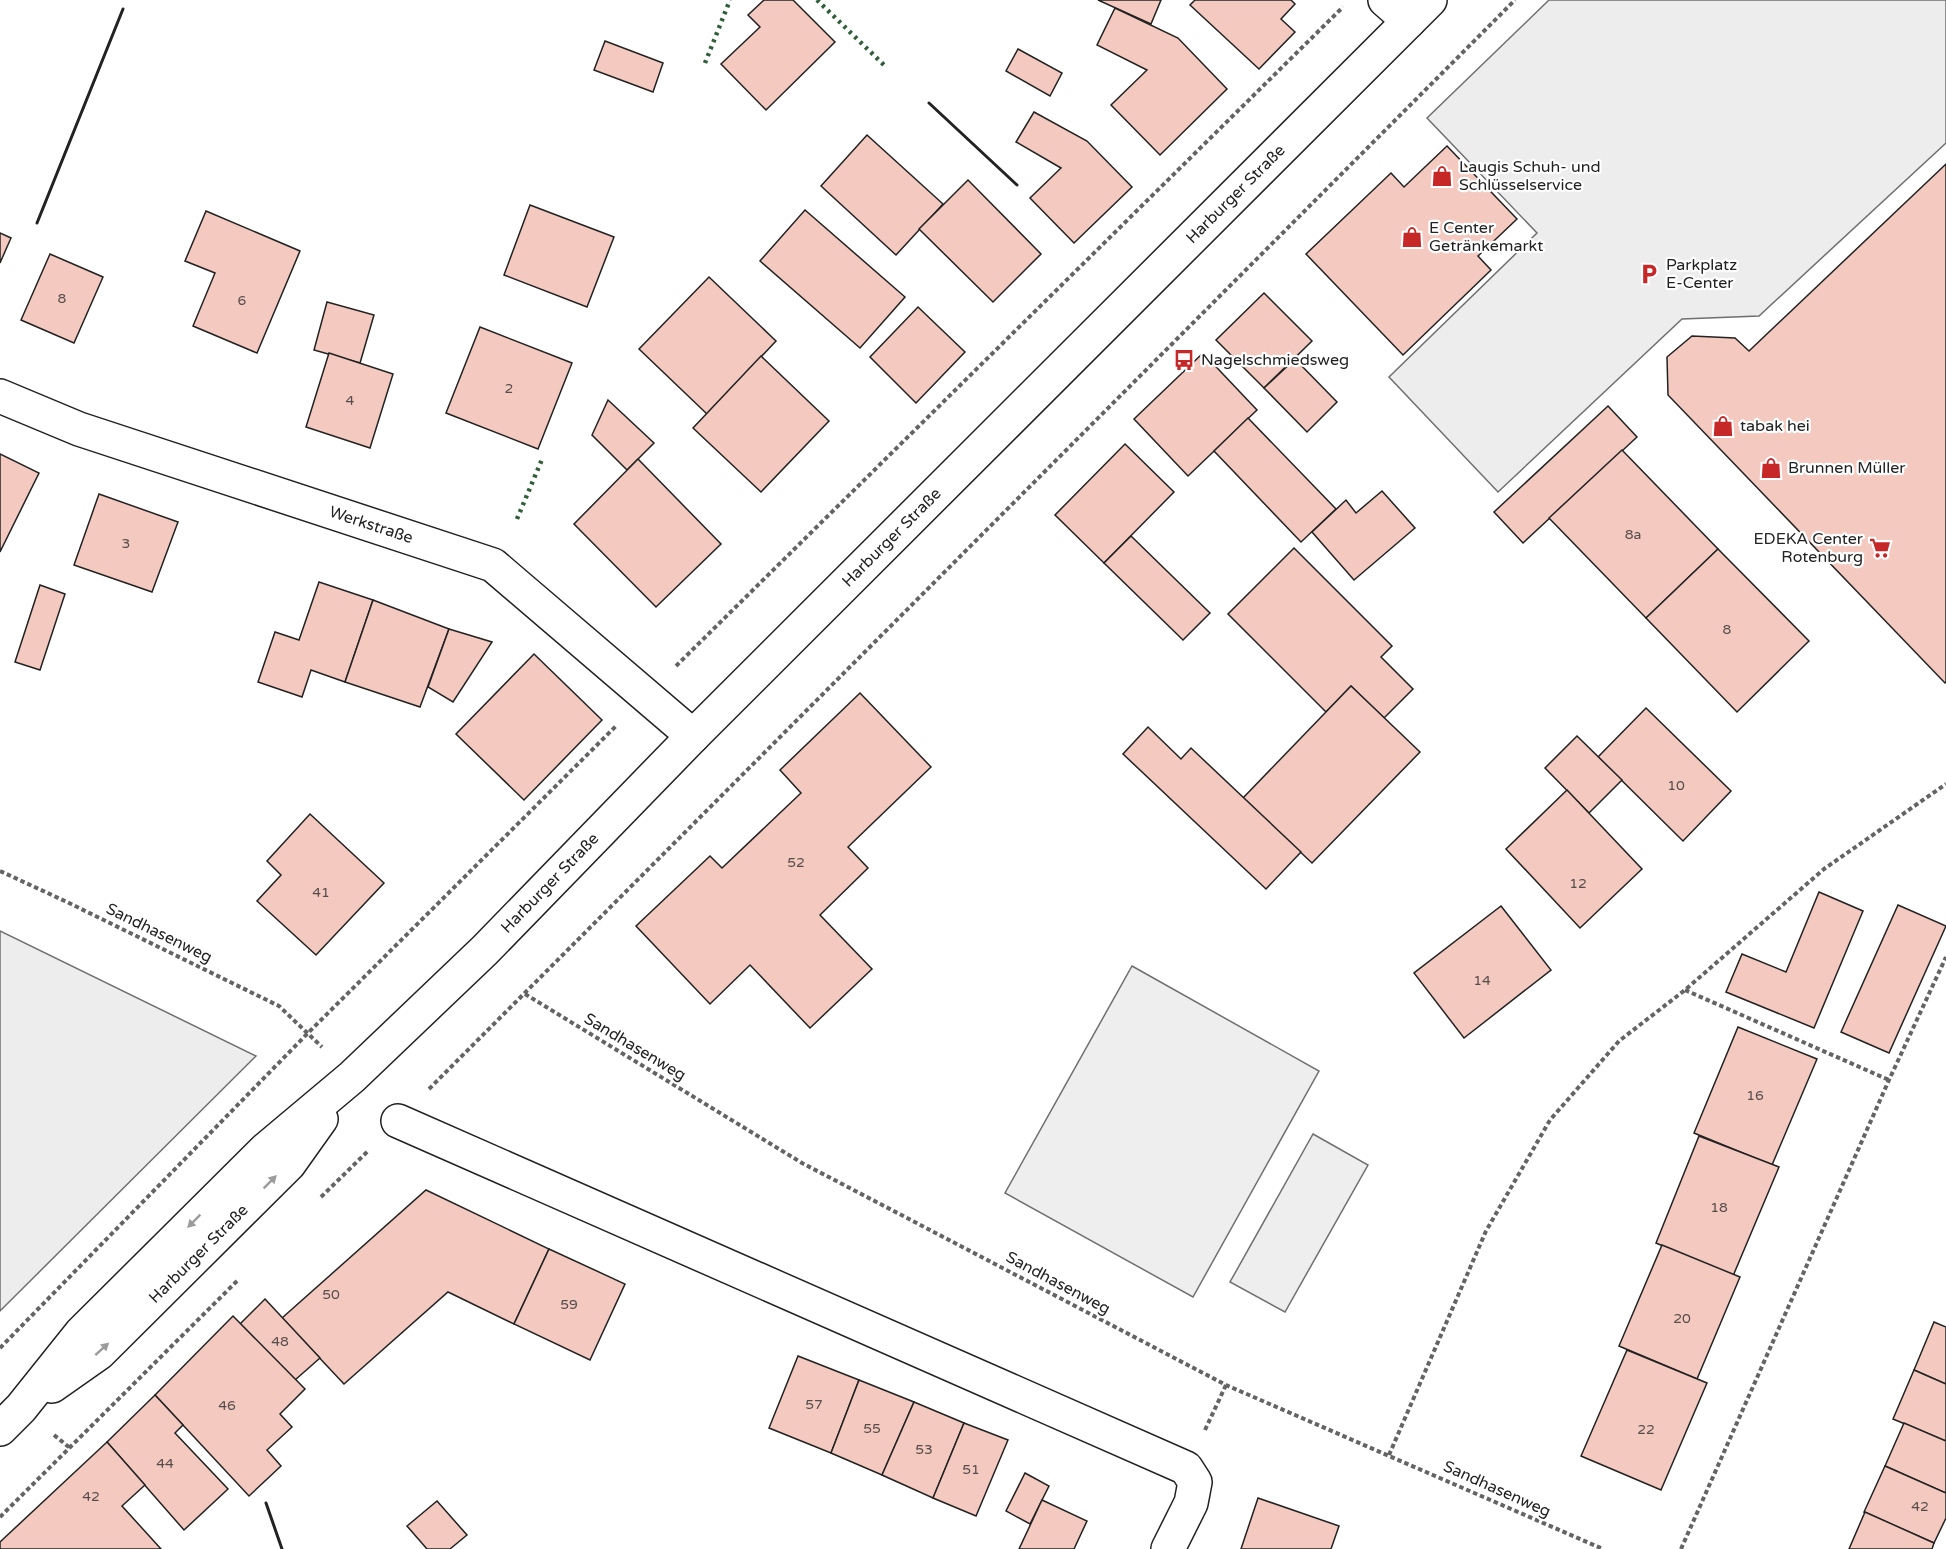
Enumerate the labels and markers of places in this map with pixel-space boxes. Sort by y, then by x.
place label: Laugis Schuh- und Schlüsselservice [1459,157,1601,195]
shop icon: Laugis Schuh- und Schlüsselservice [1430,164,1454,188]
place label: E Center Getränkemarkt [1429,218,1543,256]
shop icon: E Center Getränkemarkt [1400,225,1424,249]
place label: Parkplatz E-Center [1666,255,1737,293]
parking icon: Parkplatz E-Center [1637,262,1661,286]
bus stop icon: Nagelschmiedsweg [1172,348,1196,372]
place label: Nagelschmiedsweg [1201,350,1349,370]
shop icon: tabak hei [1711,414,1735,438]
place label: tabak hei [1740,416,1810,436]
shop icon: Brunnen Müller [1759,456,1783,480]
place label: Brunnen Müller [1788,458,1906,478]
place label: EDEKA Center Rotenburg [1753,529,1864,567]
supermarket icon: EDEKA Center Rotenburg [1868,536,1892,560]

